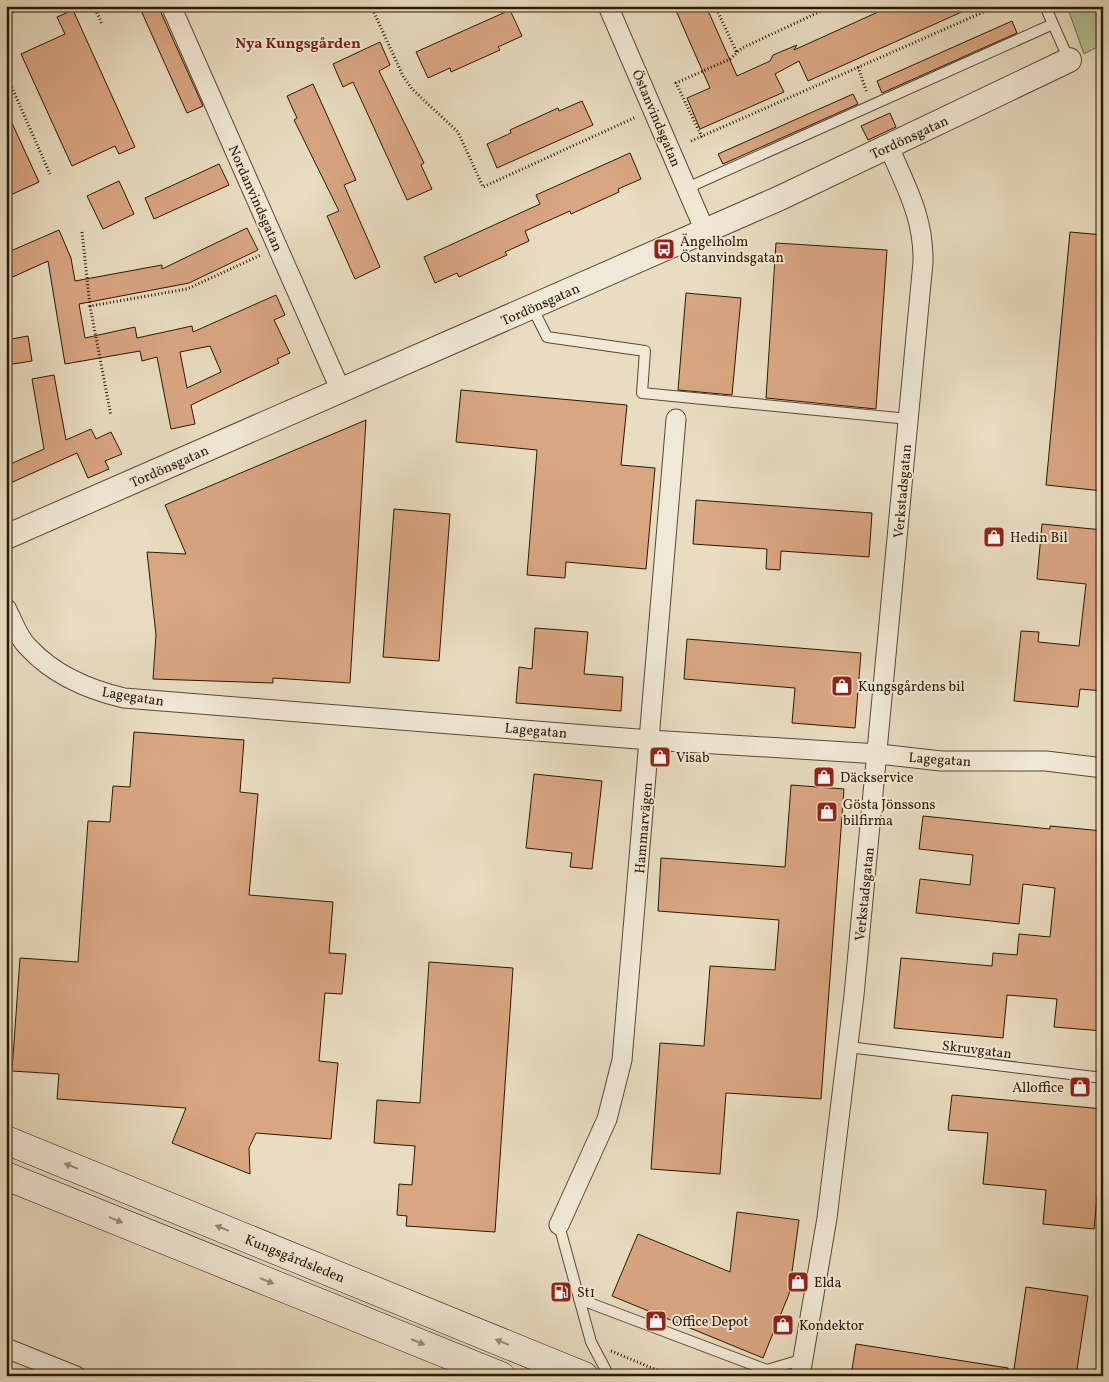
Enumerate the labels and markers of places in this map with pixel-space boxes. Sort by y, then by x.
place label: Ängelholm Östanvindsgatan [680,233,784,268]
bus stop icon: Ängelholm Östanvindsgatan [652,237,676,261]
shop icon: Hedin Bil [982,525,1006,549]
place label: Hedin Bil [1010,529,1068,548]
shop icon: Kungsgårdens bil [830,674,854,698]
place label: Kungsgårdens bil [858,678,965,697]
shop icon: Visab [648,745,672,769]
place label: Visab [676,749,710,768]
shop icon: Däckservice [812,765,836,789]
place label: Däckservice [840,769,914,788]
place label: Gösta Jönssons bilfirma [843,796,936,831]
shop icon: Gösta Jönssons bilfirma [815,800,839,824]
shop icon: Alloffice [1068,1075,1092,1099]
place label: Alloffice [1012,1079,1064,1098]
shop icon: Elda [786,1270,810,1294]
place label: Elda [814,1274,841,1293]
fuel station icon: St1 [549,1280,573,1304]
place label: St1 [577,1284,595,1303]
shop icon: Office Depot [644,1309,668,1333]
place label: Office Depot [672,1313,749,1332]
shop icon: Kondektor [771,1313,795,1337]
place label: Kondektor [799,1317,864,1336]

